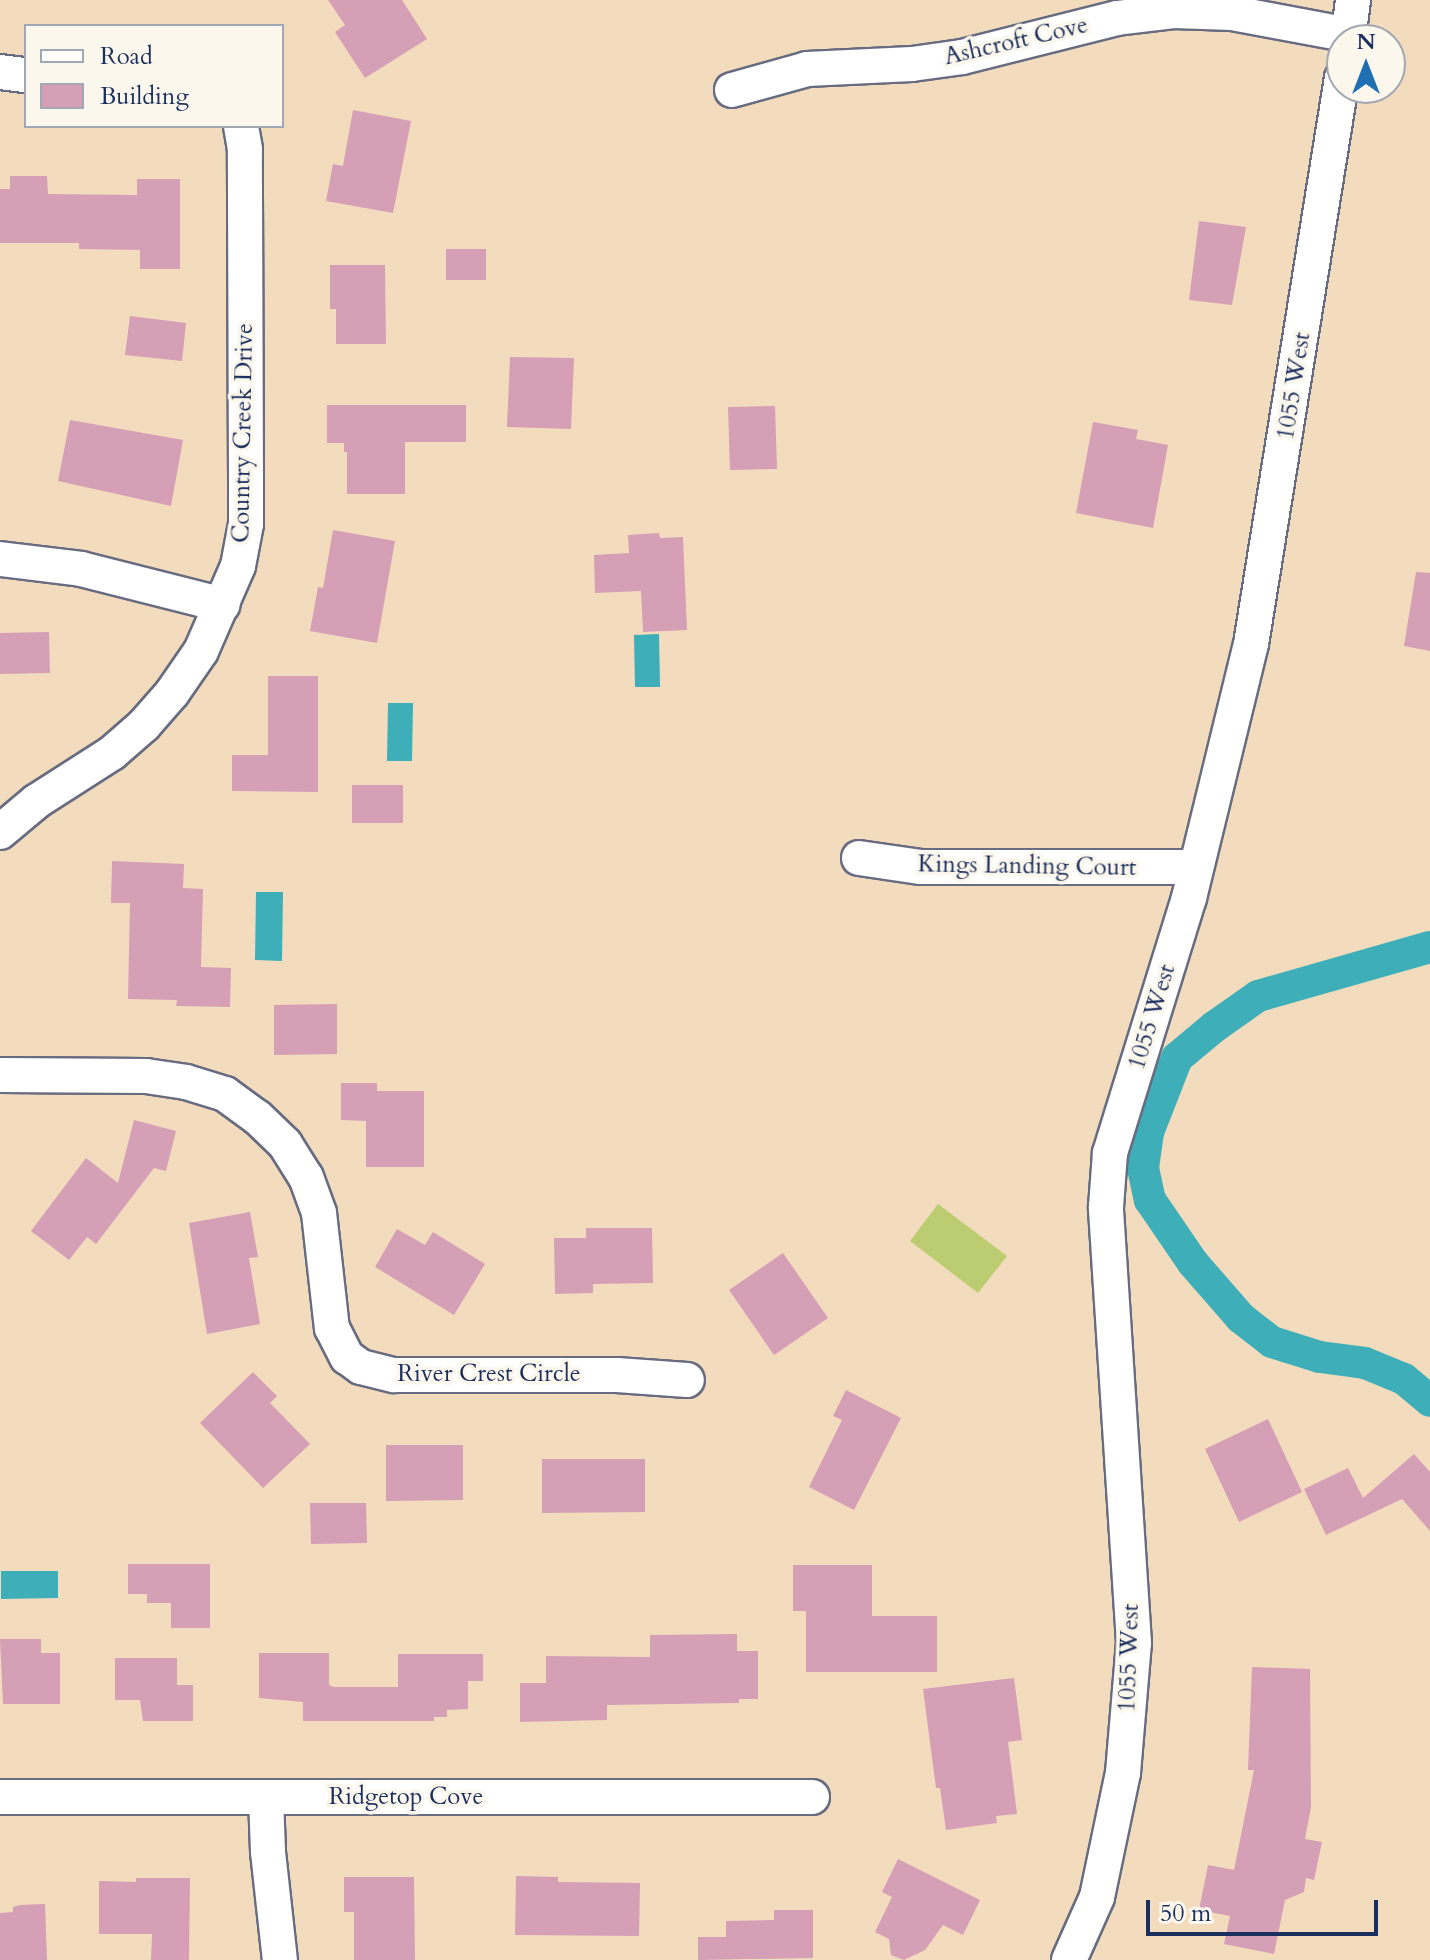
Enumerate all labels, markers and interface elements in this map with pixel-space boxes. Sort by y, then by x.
street label: Ashcroft Cove [941,10,1091,72]
legend [24,24,284,128]
north arrow [1326,24,1406,104]
text: N [1356,27,1376,57]
text: Road [100,40,153,73]
text: Building [100,80,189,113]
street label: Country Creek Drive [227,323,259,543]
street label: 1055 West [1271,330,1317,442]
street label: Kings Landing Court [917,850,1137,882]
street label: 1055 West [1122,961,1182,1073]
street label: River Crest Circle [397,1360,581,1388]
street label: 1055 West [1113,1603,1145,1713]
street label: Ridgetop Cove [329,1783,483,1811]
scale bar [1150,1884,1382,1934]
text: 50 m [1160,1897,1211,1930]

